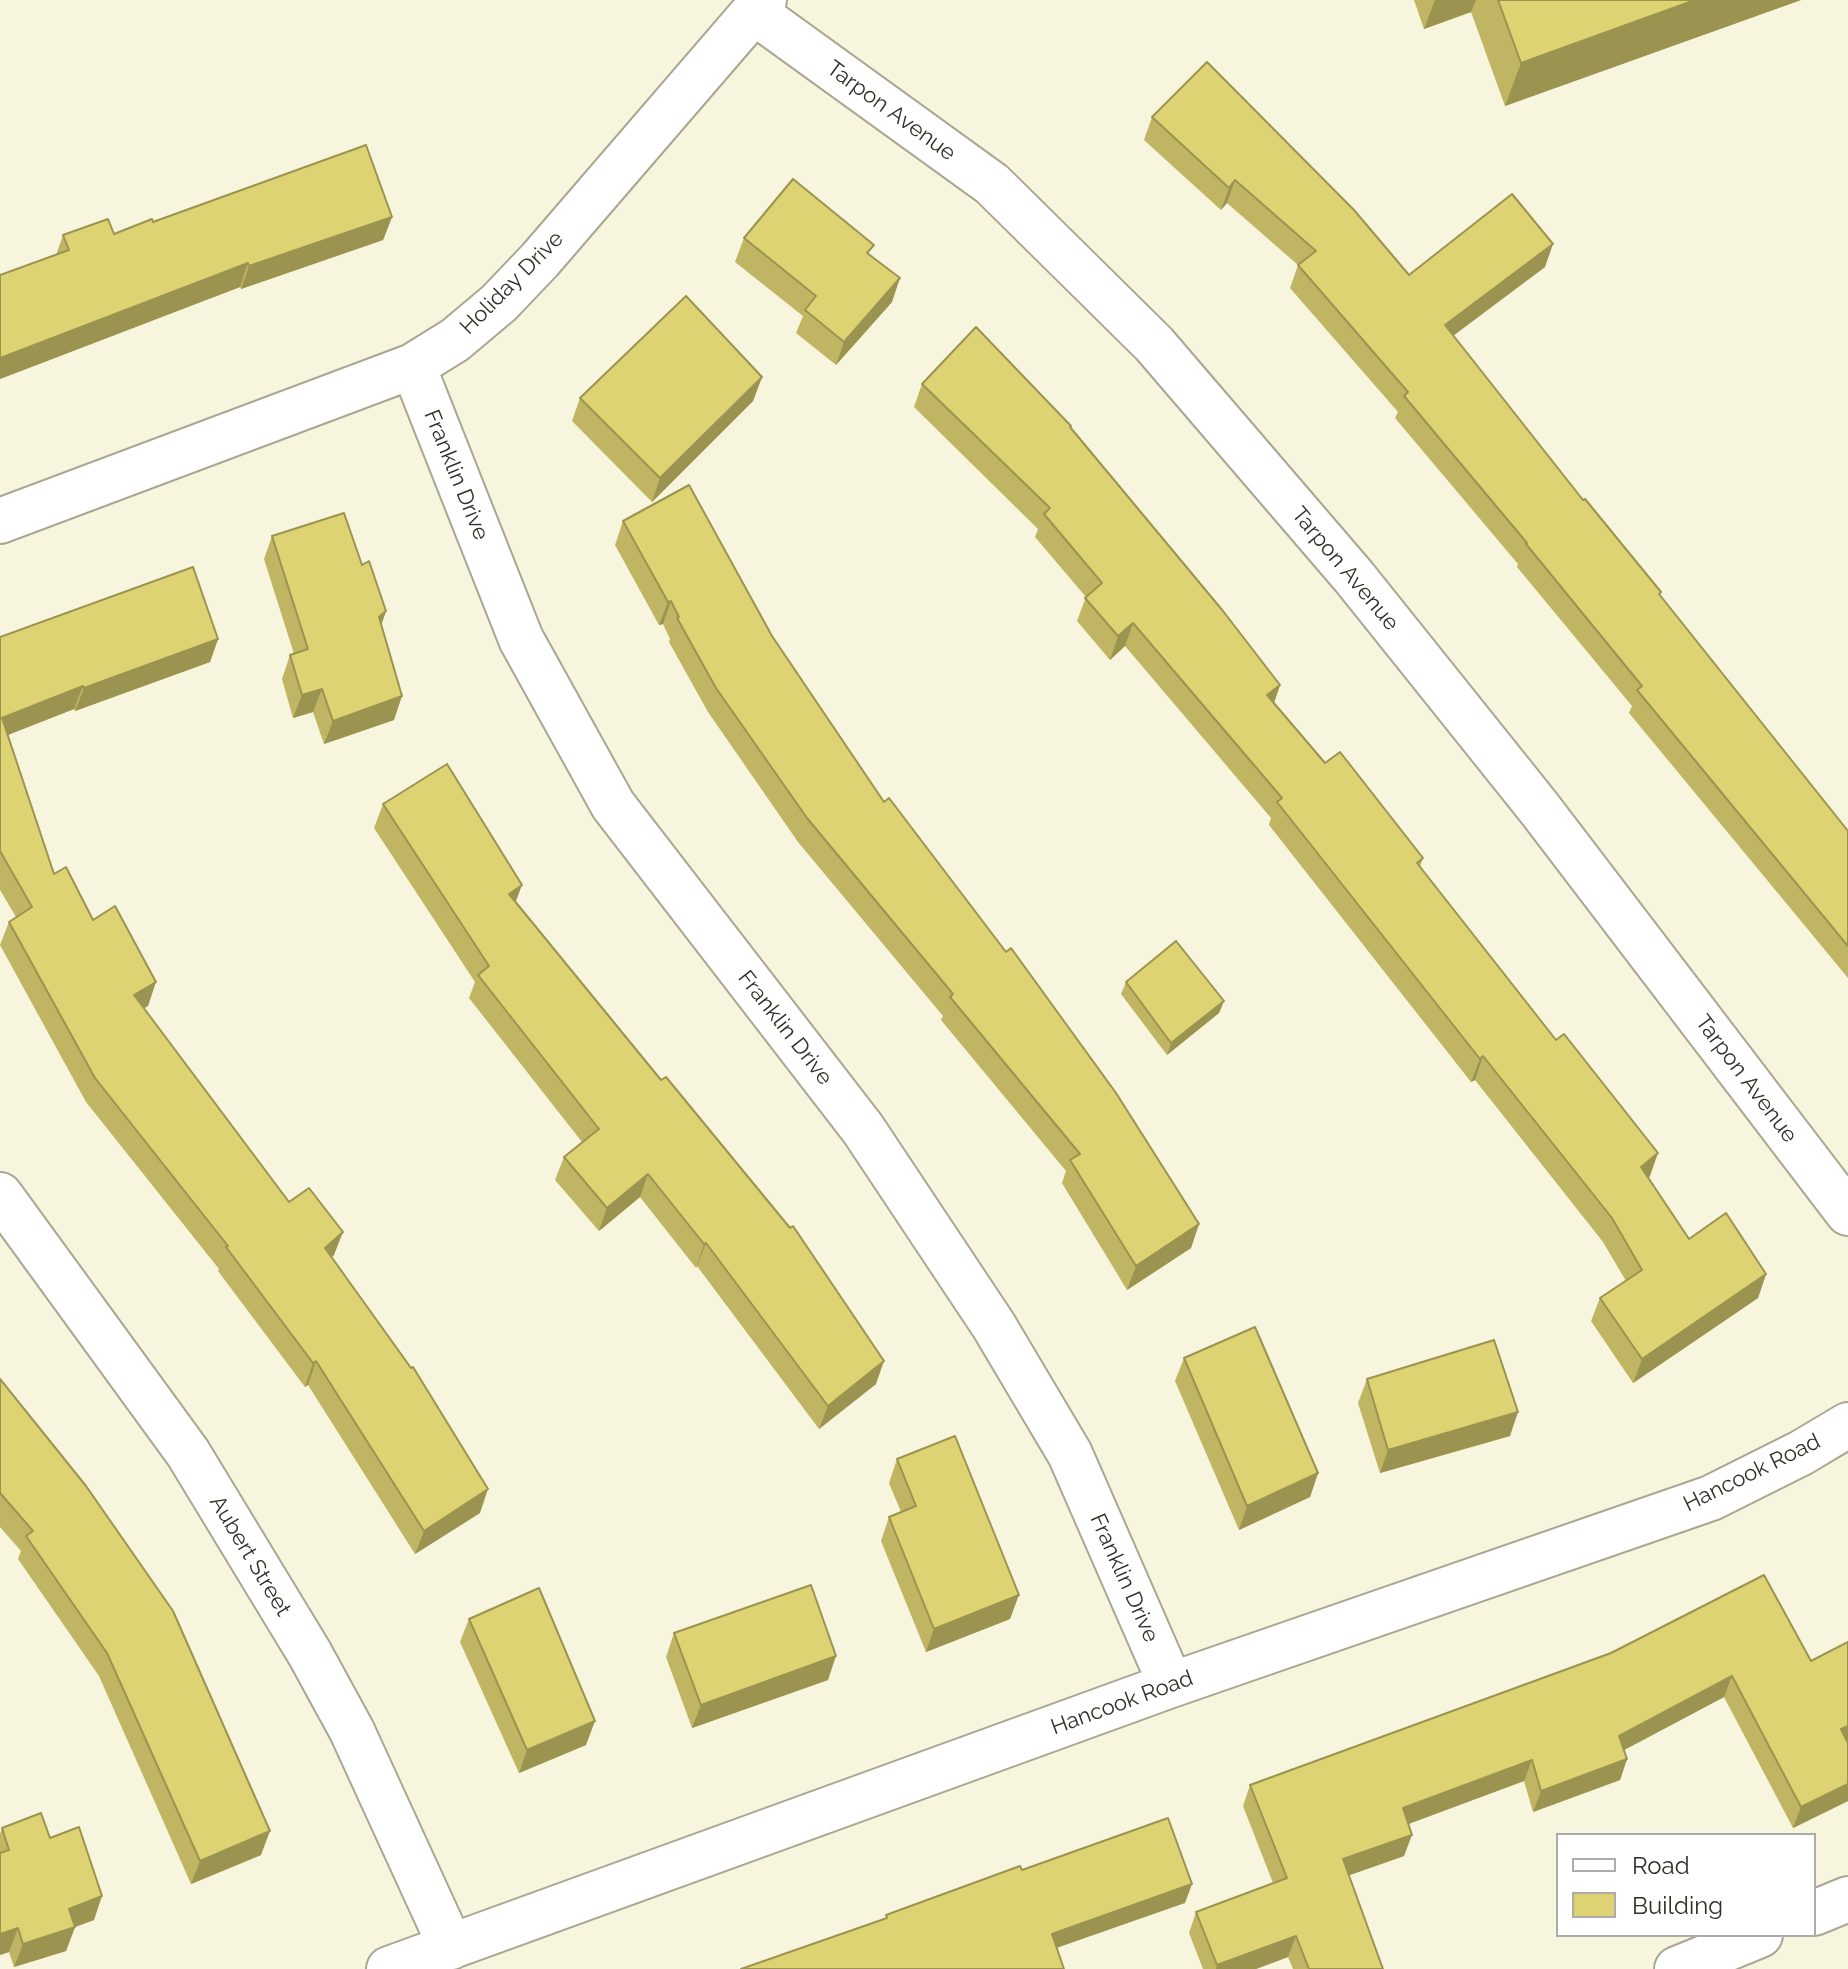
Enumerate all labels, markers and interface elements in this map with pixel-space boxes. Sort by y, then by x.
street label: Tarpon Avenue [821,55,961,167]
street label: Holiday Drive [455,226,569,340]
street label: Franklin Drive [418,406,494,544]
street label: Tarpon Avenue [1286,502,1404,636]
street label: Franklin Drive [732,966,838,1090]
street label: Tarpon Avenue [1689,1010,1803,1148]
street label: Hancook Road [1679,1428,1825,1518]
street label: Aubert Street [204,1491,296,1621]
street label: Franklin Drive [1084,1510,1164,1646]
street label: Hancook Road [1047,1665,1197,1741]
legend [1556,1833,1816,1937]
text: Road [1632,1851,1690,1880]
text: Building [1632,1891,1723,1920]

